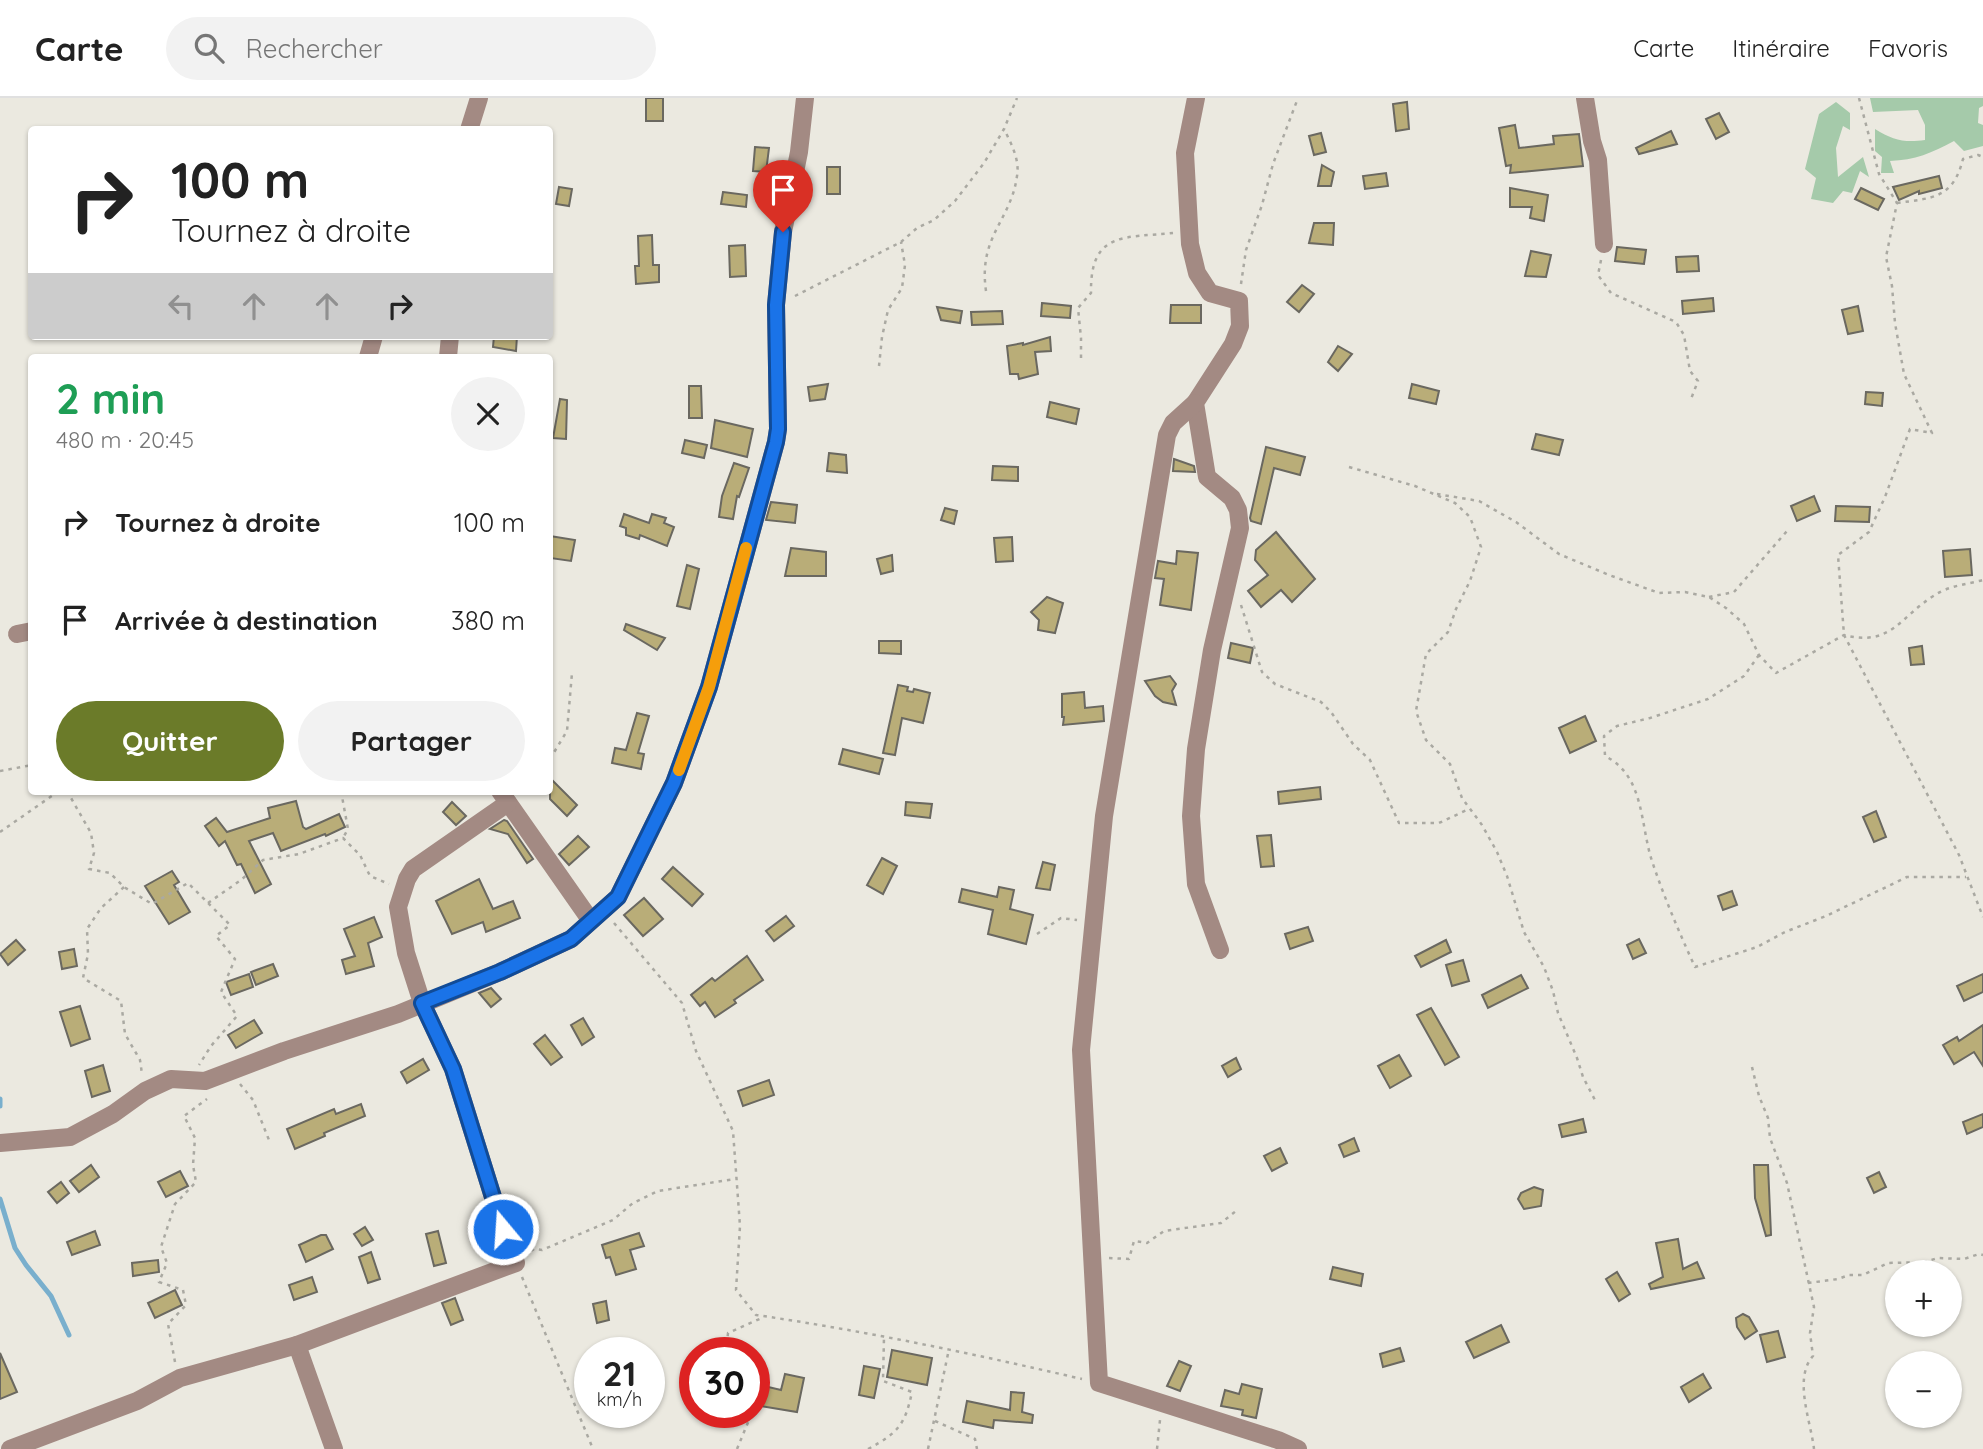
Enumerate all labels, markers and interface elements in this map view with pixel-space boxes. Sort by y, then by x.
search box [166,17,656,80]
text: Carte [35,28,124,69]
icon: search [190,29,228,67]
text: Rechercher [246,32,383,65]
text: Carte [1633,33,1694,63]
text: Itinéraire [1732,33,1830,63]
text: Favoris [1868,33,1948,63]
text: 100 m [171,149,309,210]
icon: right [56,154,147,245]
pin [753,160,813,232]
icon: arrive [764,171,802,209]
text: Tournez à droite [171,210,411,250]
icon: left [162,287,200,325]
icon: ahead [235,287,273,325]
icon: ahead [308,287,346,325]
icon: right [381,287,419,325]
text: 2 min [56,372,165,425]
button: close [451,377,525,451]
text: 480 m · 20:45 [56,425,194,454]
icon: right [56,503,94,541]
text: Tournez à droite [115,506,320,539]
text: 100 m [454,506,525,539]
icon: arrive [56,601,94,639]
text: Arrivée à destination [115,604,378,637]
text: 380 m [451,604,525,637]
button: Quitter [56,701,284,781]
button: Partager [298,701,525,781]
position arrow [466,1192,540,1266]
map controls [1885,1260,1962,1428]
button: + [1885,1260,1962,1337]
speed limit sign: 30 [679,1337,770,1428]
text: 21 [603,1351,636,1395]
button: − [1885,1351,1962,1428]
text: km/h [597,1388,642,1411]

